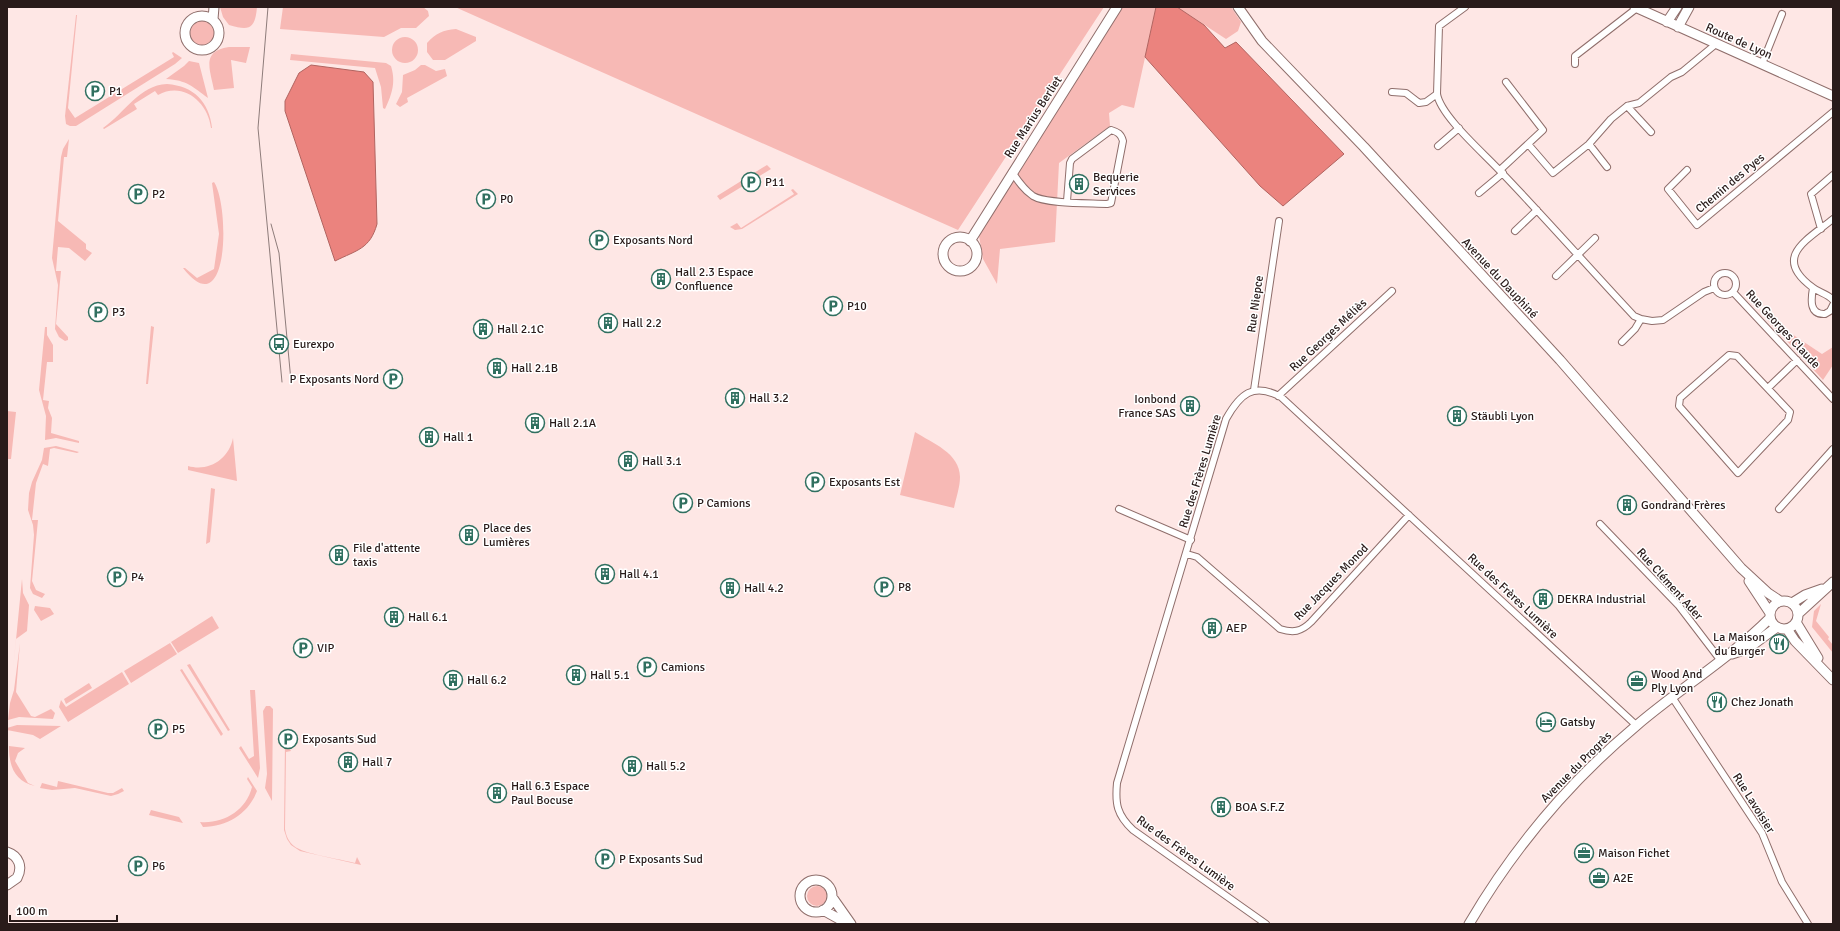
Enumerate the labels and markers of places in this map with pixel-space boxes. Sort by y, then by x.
parking icon: P1 [84,80,106,102]
place label: P1 [109,84,122,99]
place label: Bequerie Services [1093,170,1139,199]
parking icon: P11 [740,171,762,193]
building icon: Bequerie Services [1068,173,1090,195]
place label: P11 [765,175,785,190]
parking icon: P2 [127,183,149,205]
place label: P2 [152,187,165,202]
parking icon: P0 [475,188,497,210]
place label: P0 [500,192,513,207]
parking icon: Exposants Nord [588,229,610,251]
place label: Exposants Nord [613,233,693,248]
place label: Hall 2.3 Espace Confluence [675,265,754,294]
building icon: Hall 2.3 Espace Confluence [650,268,672,290]
parking icon: P10 [822,295,844,317]
place label: P10 [847,299,867,314]
parking icon: P3 [87,301,109,323]
place label: P3 [112,305,125,320]
building icon: Hall 2.2 [597,312,619,334]
place label: Hall 2.2 [622,316,662,331]
building icon: Hall 2.1C [472,318,494,340]
place label: Hall 2.1C [497,322,544,337]
bus stop icon: Eurexpo [268,333,290,355]
place label: Eurexpo [293,337,335,352]
building icon: Hall 2.1B [486,357,508,379]
place label: Hall 2.1B [511,361,558,376]
parking icon: P Exposants Nord [382,368,404,390]
place label: P Exposants Nord [290,372,379,387]
building icon: Hall 3.2 [724,387,746,409]
place label: Hall 3.2 [749,391,789,406]
place label: Ionbond France SAS [1118,392,1176,421]
building icon: Ionbond France SAS [1179,395,1201,417]
building icon: Stäubli Lyon [1446,405,1468,427]
place label: Stäubli Lyon [1471,409,1534,424]
building icon: Hall 2.1A [524,412,546,434]
place label: Hall 2.1A [549,416,597,431]
building icon: Hall 1 [418,426,440,448]
place label: Hall 1 [443,430,473,445]
building icon: Hall 3.1 [617,450,639,472]
place label: Hall 3.1 [642,454,682,469]
parking icon: Exposants Est [804,471,826,493]
place label: Exposants Est [829,475,900,490]
parking icon: P Camions [672,492,694,514]
building icon: Gondrand Frères [1616,494,1638,516]
place label: P Camions [697,496,751,511]
place label: Gondrand Frères [1641,498,1725,513]
place label: Place des Lumières [483,521,531,550]
building icon: Place des Lumières [458,524,480,546]
place label: File d'attente taxis [353,541,420,570]
building icon: File d'attente taxis [328,544,350,566]
building icon: Hall 4.1 [594,563,616,585]
parking icon: P4 [106,566,128,588]
place label: Hall 4.1 [619,567,659,582]
place label: P4 [131,570,145,585]
parking icon: P8 [873,576,895,598]
building icon: Hall 4.2 [719,577,741,599]
place label: P8 [898,580,911,595]
place label: Hall 4.2 [744,581,784,596]
building icon: DEKRA Industrial [1532,588,1554,610]
place label: DEKRA Industrial [1557,592,1646,607]
building icon: Hall 6.1 [383,606,405,628]
place label: Hall 6.1 [408,610,448,625]
building icon: AEP [1201,617,1223,639]
place label: AEP [1226,621,1247,636]
place label: La Maison du Burger [1713,630,1766,659]
restaurant icon: La Maison du Burger [1768,633,1790,655]
parking icon: VIP [292,637,314,659]
place label: VIP [317,641,334,656]
parking icon: Camions [636,656,658,678]
place label: Camions [661,660,705,675]
building icon: Hall 5.1 [565,664,587,686]
place label: Wood And Ply Lyon [1651,667,1702,696]
place label: Hall 5.1 [590,668,630,683]
building icon: Hall 6.2 [442,669,464,691]
office icon: Wood And Ply Lyon [1626,670,1648,692]
place label: Hall 6.2 [467,673,507,688]
restaurant icon: Chez Jonath [1706,691,1728,713]
place label: Chez Jonath [1731,695,1794,710]
hotel icon: Gatsby [1535,711,1557,733]
place label: Gatsby [1560,715,1595,730]
parking icon: P5 [147,718,169,740]
place label: P5 [172,722,185,737]
parking icon: Exposants Sud [277,728,299,750]
place label: Exposants Sud [302,732,376,747]
building icon: Hall 7 [337,751,359,773]
place label: Hall 7 [362,755,392,770]
building icon: Hall 5.2 [621,755,643,777]
place label: Hall 5.2 [646,759,686,774]
place label: Hall 6.3 Espace Paul Bocuse [511,779,590,808]
building icon: Hall 6.3 Espace Paul Bocuse [486,782,508,804]
building icon: BOA S.F.Z [1210,796,1232,818]
place label: BOA S.F.Z [1235,800,1285,815]
office icon: Maison Fichet [1573,842,1595,864]
place label: Maison Fichet [1598,846,1670,861]
parking icon: P Exposants Sud [594,848,616,870]
place label: P Exposants Sud [619,852,703,867]
parking icon: P6 [127,855,149,877]
place label: P6 [152,859,165,874]
office icon: A2E [1588,867,1610,889]
place label: A2E [1613,871,1634,886]

